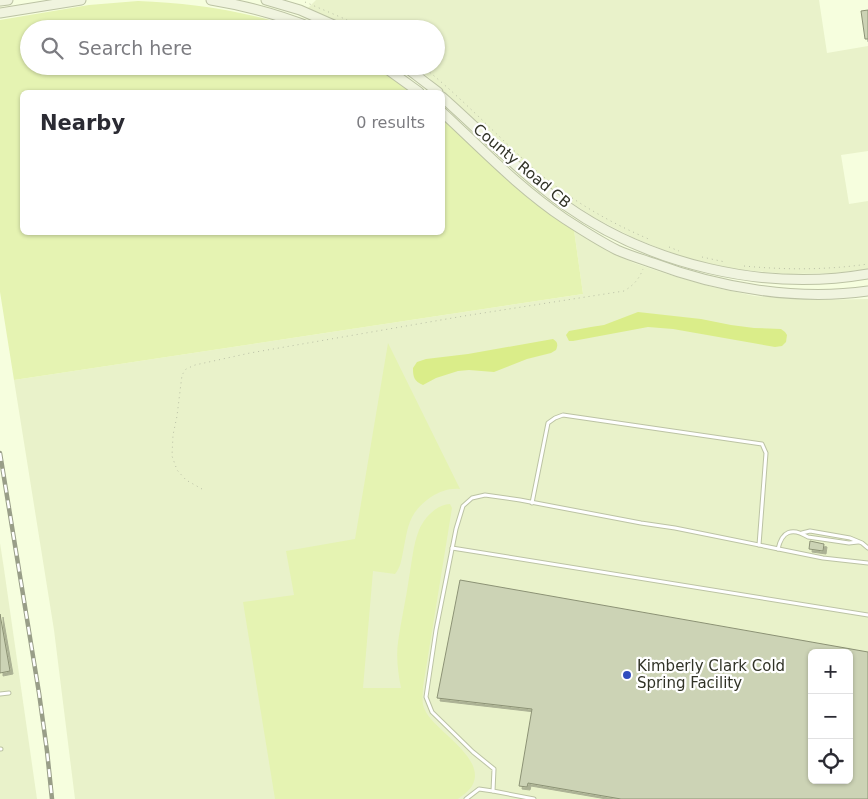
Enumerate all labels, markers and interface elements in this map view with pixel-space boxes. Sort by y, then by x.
search box [20,20,445,75]
icon: search [38,34,66,62]
text: Search here [78,37,192,59]
text: Nearby [40,111,125,135]
text: 0 results [356,113,425,132]
street label: County Road CB [470,120,574,212]
map controls [808,649,853,784]
button: + [808,649,853,694]
place label: Kimberly Clark Cold Spring Facility [637,657,785,692]
marker: Kimberly Clark Cold Spring Facility [621,669,633,681]
button: − [808,694,853,739]
button: locate [808,739,853,784]

